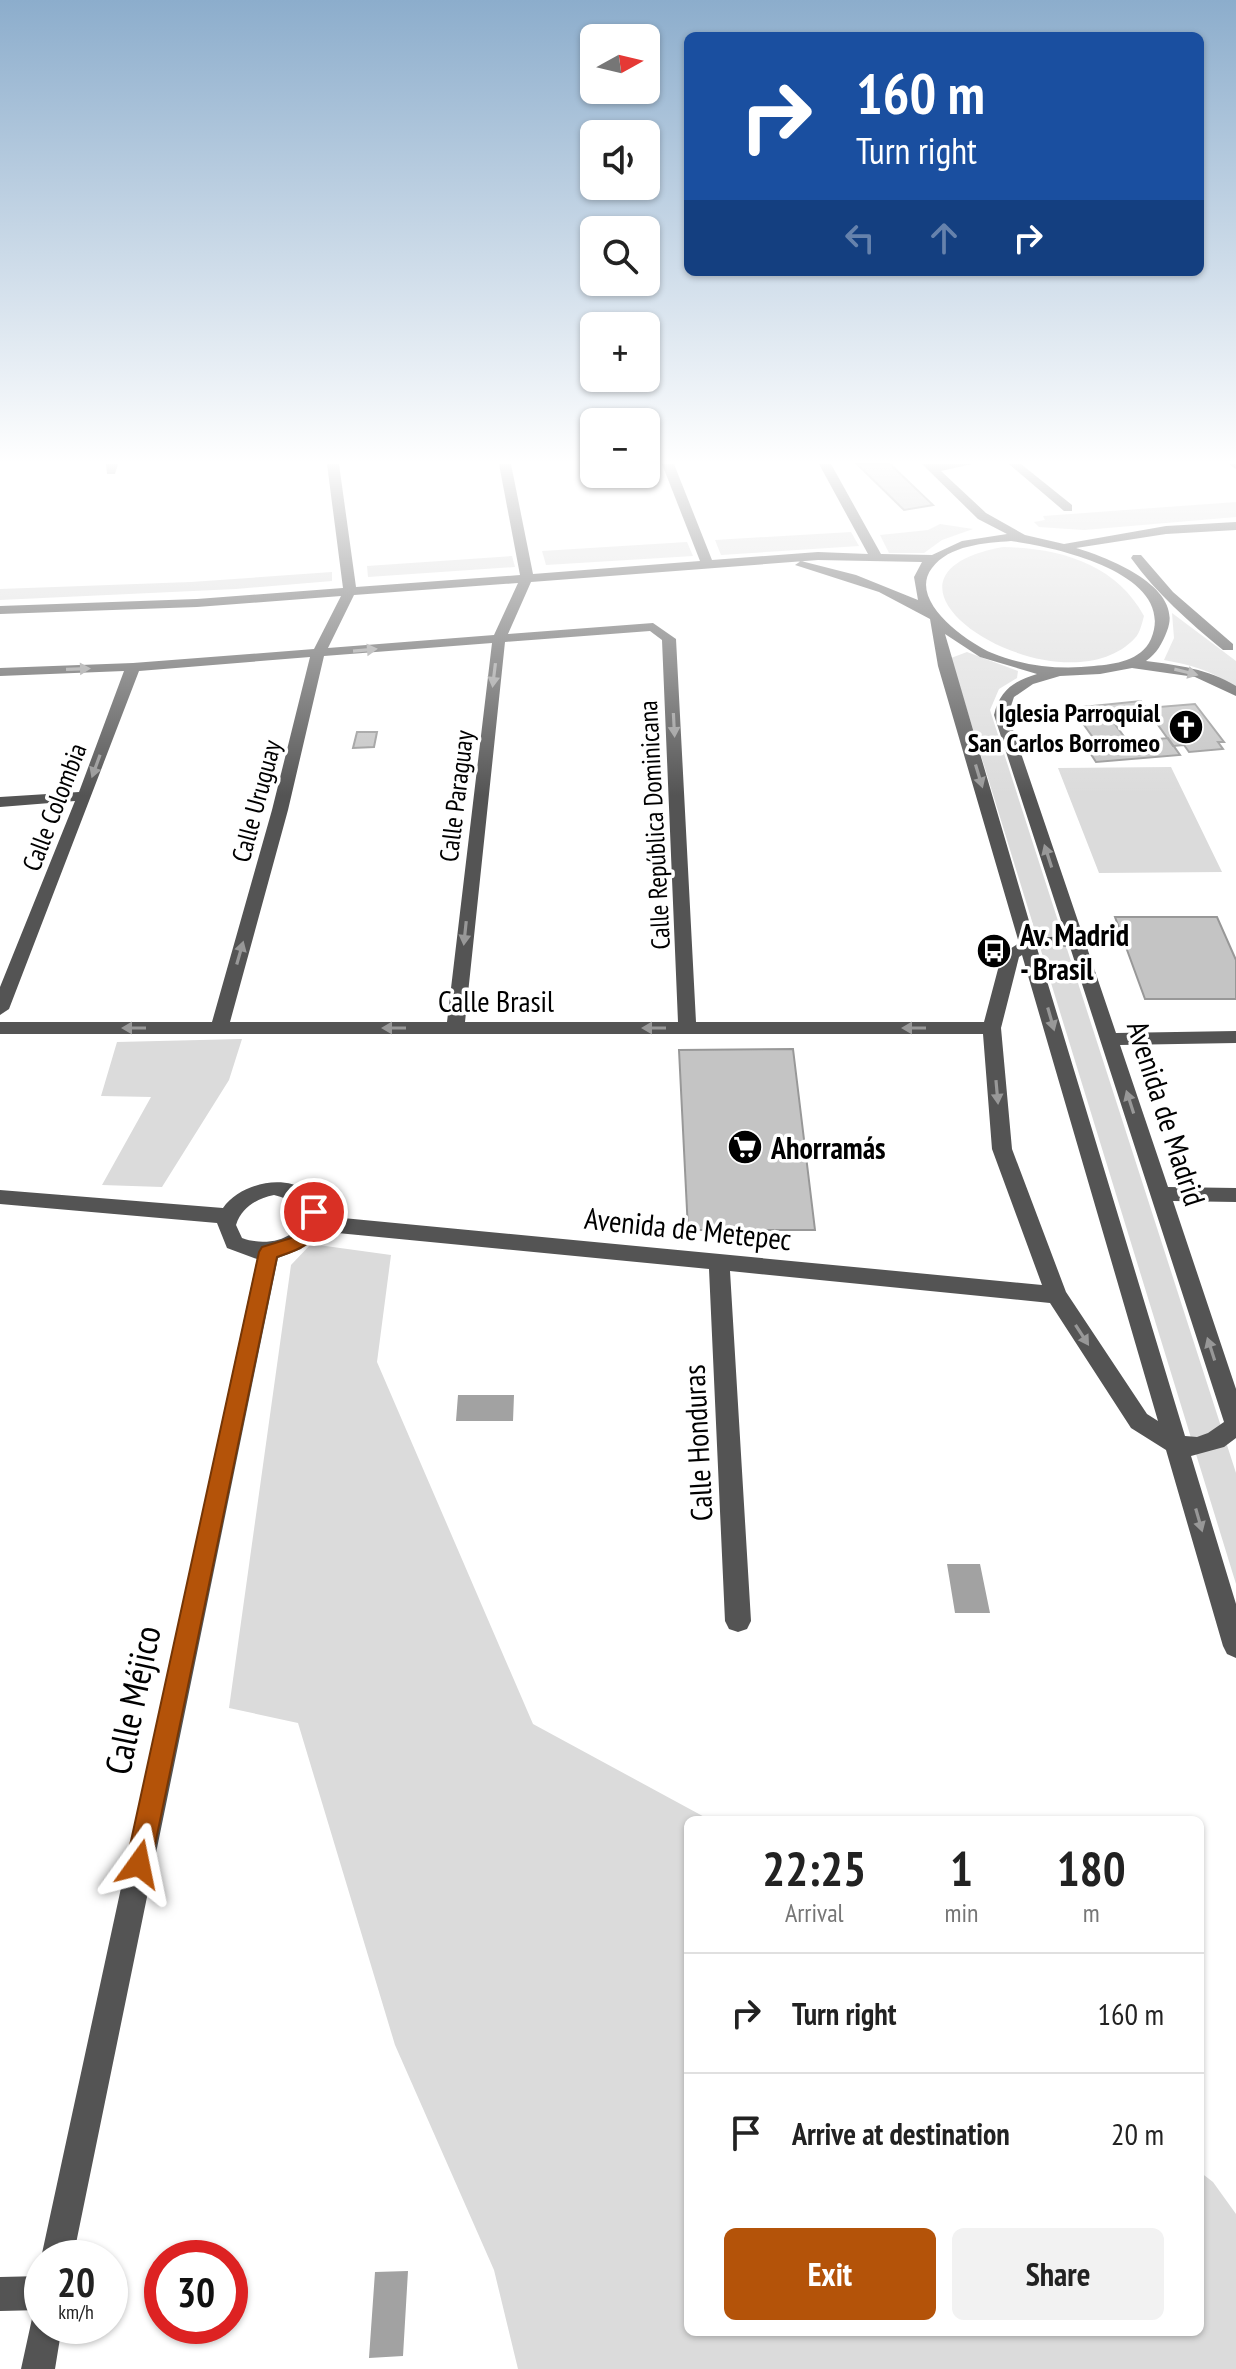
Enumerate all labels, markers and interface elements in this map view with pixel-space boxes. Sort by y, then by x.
north arrow [580,24,660,104]
map controls [580,24,660,488]
text: 160 m [856,57,985,129]
icon: right [724,64,828,168]
button: sound [580,120,660,200]
text: Turn right [856,127,977,174]
button: search [580,216,660,296]
icon: left [838,216,882,260]
icon: ahead [922,216,966,260]
icon: right [1006,216,1050,260]
button: + [580,312,660,392]
button: − [580,408,660,488]
one-way arrow [353,643,378,656]
one-way arrow [66,662,91,675]
one-way arrow [487,663,500,688]
one-way arrow [1174,667,1199,679]
place label: Iglesia Parroquial San Carlos Borromeo [968,696,1161,759]
street label: Calle República Dominicana [631,700,677,950]
church icon: Iglesia Parroquial San Carlos Borromeo [1167,708,1205,746]
one-way arrow [668,713,681,738]
street label: Calle Paraguay [432,728,480,864]
street label: Calle Uruguay [224,736,288,866]
street label: Calle Colombia [15,738,93,876]
one-way arrow [89,754,102,778]
one-way arrow [973,765,986,789]
one-way arrow [1041,843,1053,867]
place label: Av. Madrid - Brasil [1019,915,1129,988]
one-way arrow [458,921,471,946]
bus stop icon: Av. Madrid - Brasil [975,932,1013,970]
one-way arrow [234,940,246,965]
street label: Calle Brasil [438,981,554,1020]
one-way arrow [1045,1007,1058,1031]
street label: Avenida de Madrid [1119,1016,1215,1210]
one-way arrow [121,1022,146,1034]
one-way arrow [381,1022,406,1034]
one-way arrow [641,1022,666,1034]
one-way arrow [901,1022,926,1034]
one-way arrow [991,1080,1004,1105]
one-way arrow [1123,1090,1135,1114]
supermarket icon: Ahorramás [726,1128,764,1166]
place label: Ahorramás [770,1128,886,1167]
pin [280,1178,348,1246]
icon: arrive [292,1190,336,1234]
street label: Avenida de Metepec [583,1198,794,1258]
one-way arrow [1074,1324,1089,1345]
one-way arrow [1205,1337,1217,1361]
street label: Calle Honduras [673,1364,721,1522]
one-way arrow [1193,1509,1206,1533]
street label: Calle Méjico [93,1621,171,1779]
position arrow [97,1822,181,1906]
text: 22:25 [762,1837,866,1899]
text: 1 [950,1837,973,1899]
text: 180 [1057,1837,1126,1899]
text: Arrival [785,1896,844,1929]
text: min [944,1896,978,1929]
text: m [1083,1896,1100,1929]
icon: right [724,1991,768,2035]
text: Turn right [792,1994,896,2033]
text: 160 m [1098,1994,1164,2033]
icon: arrive [724,2111,768,2155]
text: Arrive at destination [792,2114,1010,2153]
text: 20 m [1111,2114,1164,2153]
button: Exit [724,2228,936,2320]
button: Share [952,2228,1164,2320]
speed limit sign: 30 [144,2240,248,2344]
text: 20 [57,2256,95,2308]
text: km/h [58,2299,94,2325]

